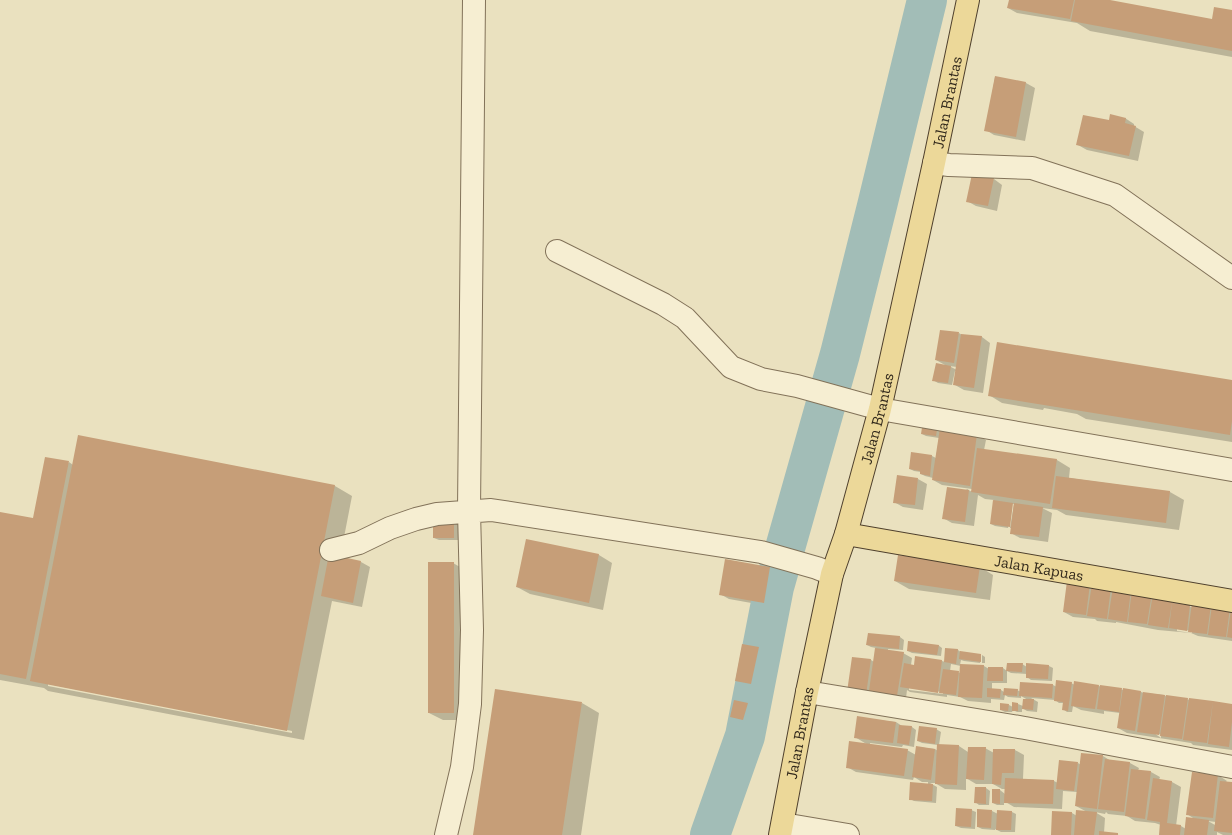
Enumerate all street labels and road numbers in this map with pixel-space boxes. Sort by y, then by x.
street label: Jalan Brantas [928,55,966,150]
street label: Jalan Brantas [856,371,897,466]
street label: Jalan Kapuas [993,550,1085,585]
street label: Jalan Brantas [781,685,817,780]

